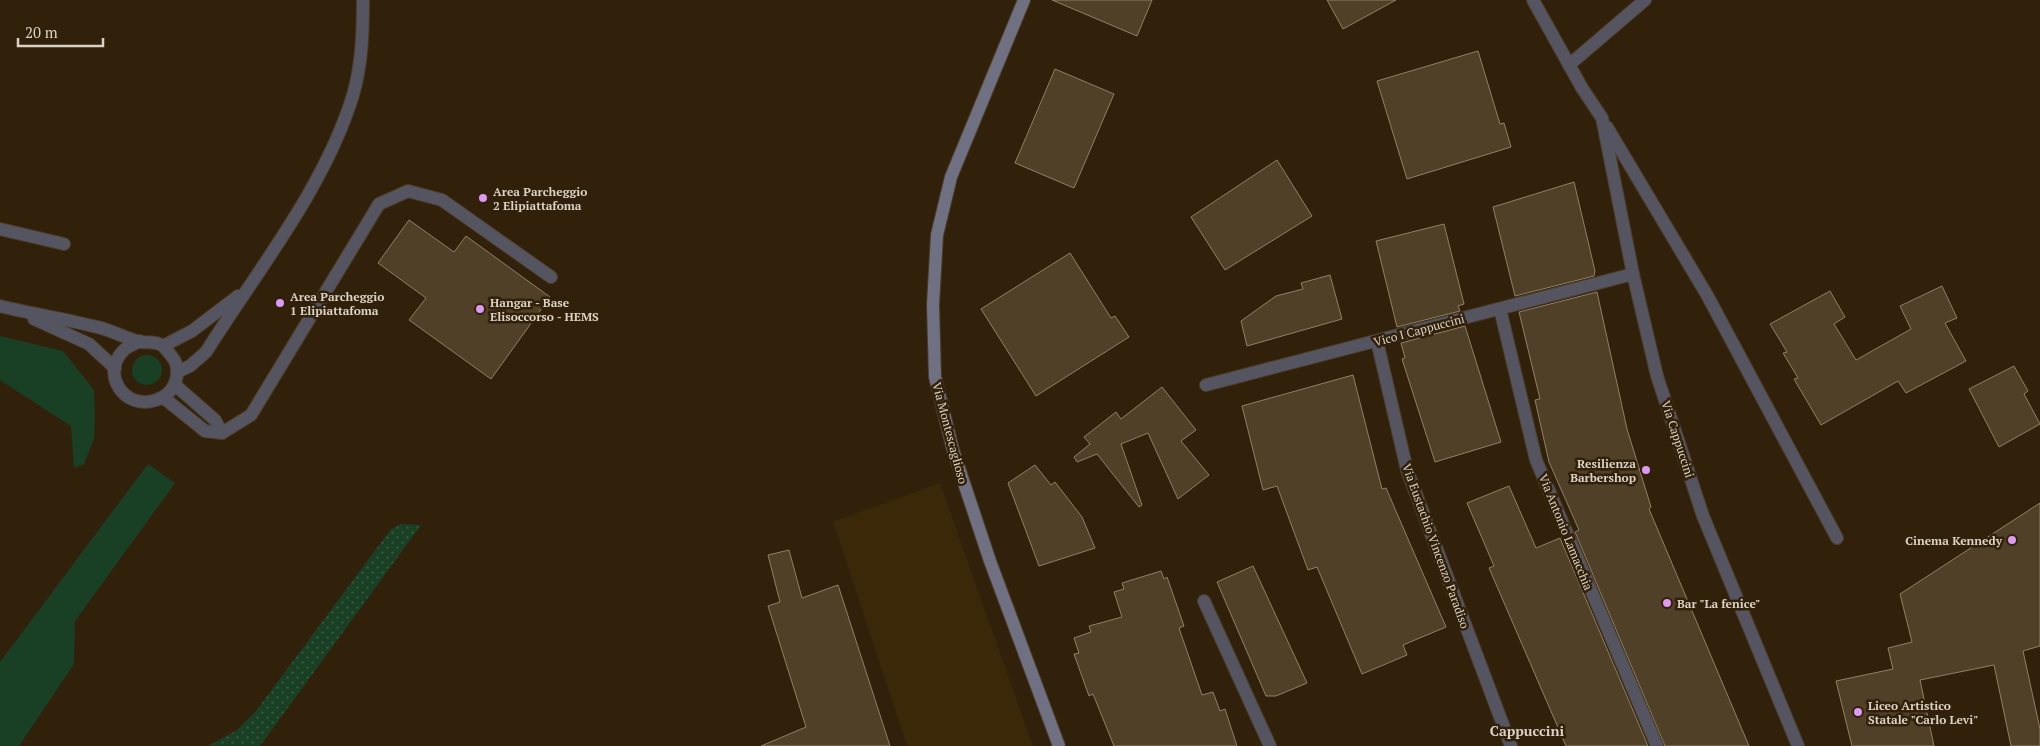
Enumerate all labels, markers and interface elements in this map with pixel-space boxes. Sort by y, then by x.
scale bar [18,15,102,47]
text: 20 m [25,22,58,42]
place label: Area Parcheggio 2 Elipiattafoma [493,184,587,213]
marker: Area Parcheggio 2 Elipiattafoma [477,192,489,204]
place label: Area Parcheggio 1 Elipiattafoma [290,289,384,318]
place label: Hangar - Base Elisoccorso - HEMS [490,295,599,324]
marker: Area Parcheggio 1 Elipiattafoma [274,297,286,309]
marker: Hangar - Base Elisoccorso - HEMS [474,303,486,315]
street label: Vico I Cappuccini [1372,311,1466,349]
street label: Via Montescaglioso [929,381,971,486]
street label: Via Cappuccini [1658,398,1698,480]
place label: Resilienza Barbershop [1570,456,1636,485]
street label: Via Eustachio Vincenzo Paradiso [1399,461,1473,631]
marker: Resilienza Barbershop [1640,464,1652,476]
street label: Via Antonio Lamacchia [1536,472,1596,592]
place label: Cinema Kennedy [1905,533,2003,548]
marker: Cinema Kennedy [2006,534,2018,546]
place label: Bar "La fenice" [1677,596,1760,611]
marker: Bar "La fenice" [1661,597,1673,609]
place label: Liceo Artistico Statale "Carlo Levi" [1868,698,1978,727]
marker: Liceo Artistico Statale "Carlo Levi" [1852,706,1864,718]
district label: Cappuccini [1490,721,1565,740]

